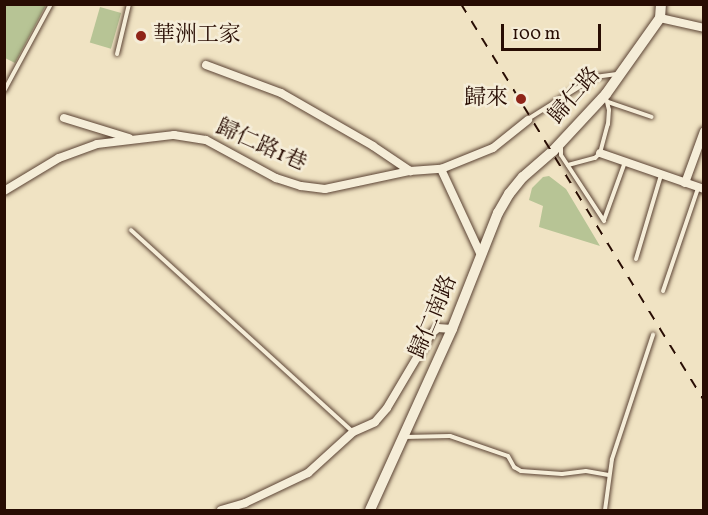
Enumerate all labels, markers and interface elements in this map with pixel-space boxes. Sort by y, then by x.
scale bar [504,12,604,50]
text: 100 m [512,22,561,47]
place label: 華洲工家 [153,23,241,49]
marker: 華洲工家 [134,29,148,43]
street label: 歸仁路 [543,62,607,130]
place label: 歸來 [464,86,508,112]
marker: 歸來 [512,90,530,108]
street label: 歸仁路1巷 [212,114,310,178]
street label: 歸仁南路 [405,271,463,363]

